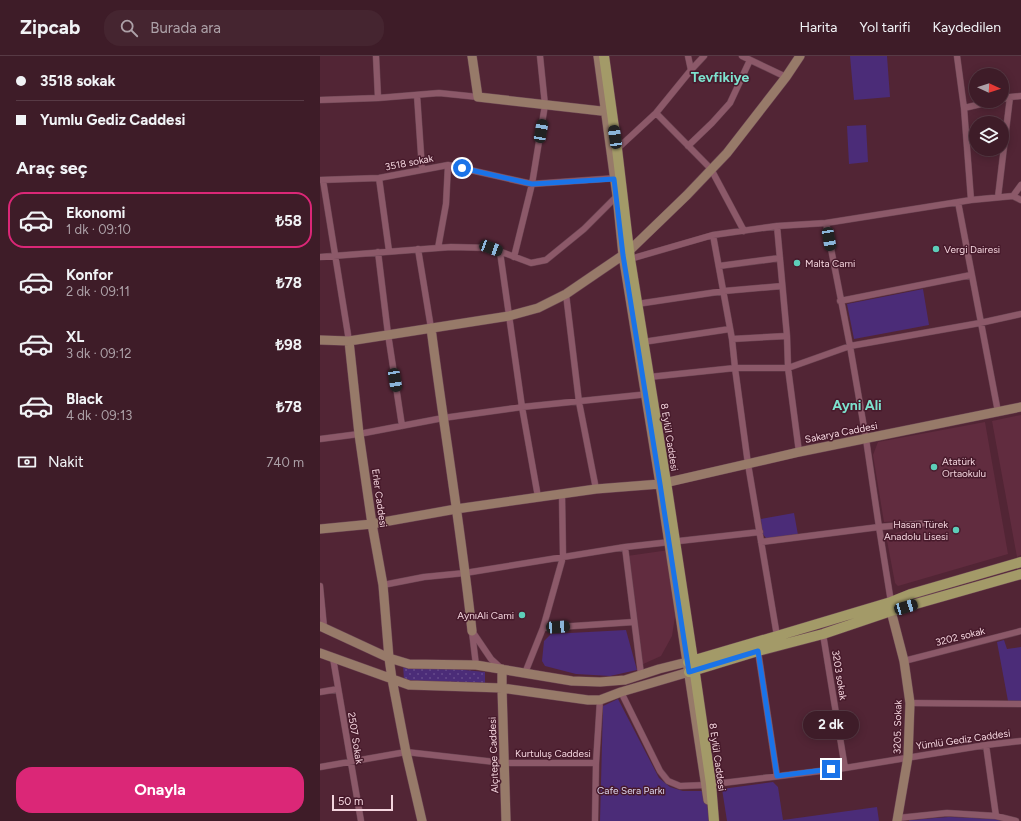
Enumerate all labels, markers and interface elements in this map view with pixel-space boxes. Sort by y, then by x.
search box [104,10,384,46]
text: Zipcab [20,16,80,39]
icon: search [118,17,140,39]
text: Burada ara [150,19,221,37]
text: Harita [799,19,837,36]
text: Yol tarifi [859,19,911,36]
text: Kaydedilen [933,19,1001,36]
north arrow [969,68,1009,108]
map controls [969,68,1009,156]
district label: Tevfikiye [691,69,749,86]
text: 3518 sokak [40,72,116,90]
text: Yumlu Gediz Caddesi [40,111,185,129]
button: layers [969,116,1009,156]
car [533,118,549,144]
car [607,124,623,150]
street label: 3518 sokak [384,151,435,174]
text: Araç seç [16,157,88,179]
route start [453,159,471,177]
icon: car [18,202,54,238]
text: Ekonomi [66,204,125,222]
text: ₺58 [276,212,302,230]
text: 1 dk · 09:10 [66,222,131,237]
car [821,226,837,252]
car [478,238,504,258]
place label: Vergi Dairesi [944,243,1000,256]
marker: Vergi Dairesi [931,244,941,254]
place label: Malta Cami [805,257,855,270]
marker: Malta Cami [792,258,802,268]
icon: car [18,264,54,300]
text: Konfor [66,266,113,284]
text: ₺78 [276,274,302,292]
text: 2 dk · 09:11 [66,284,130,299]
icon: car [18,326,54,362]
text: XL [66,328,84,346]
text: ₺98 [276,336,302,354]
text: 3 dk · 09:12 [66,346,132,361]
car [387,367,403,393]
icon: car [18,388,54,424]
text: Black [66,390,103,408]
district label: Ayni Ali [832,397,882,414]
text: ₺78 [276,398,302,416]
street label: 8 Eylül Caddesi [658,402,681,472]
text: 4 dk · 09:13 [66,408,132,423]
street label: Sakarya Caddesi [804,419,878,446]
icon: cash [16,451,38,473]
text: Nakit [48,453,84,471]
text: 740 m [266,455,304,470]
place label: Atatürk Ortaokulu [942,455,986,480]
marker: Atatürk Ortaokulu [929,462,939,472]
street label: Erler Caddesi [369,468,390,528]
place label: Hasan Türek Anadolu Lisesi [884,518,948,543]
marker: Hasan Türek Anadolu Lisesi [951,525,961,535]
car [893,598,919,616]
place label: AynıAli Cami [457,609,514,622]
marker: AynıAli Cami [517,610,527,620]
car [546,620,570,634]
street label: 3202 sokak [934,624,986,649]
street label: 3203 sokak [829,649,850,701]
street label: 3205. Sokak [891,700,904,754]
street label: 2507 Sokak [345,711,366,765]
callout: 2 dk [803,711,859,739]
street label: Alçıtepe Caddesi [486,717,501,793]
text: 2 dk [818,717,844,732]
street label: 8 Eylül Caddesi [706,722,729,792]
street label: Yümlü Gediz Caddesi [915,726,1011,753]
street label: Kurtuluş Caddesi [515,747,591,760]
route end [822,760,840,778]
button: Onayla [16,767,304,813]
park label: Cafe Sera Parkı [597,784,665,797]
scale bar [332,793,393,812]
text: 50 m [338,795,363,808]

